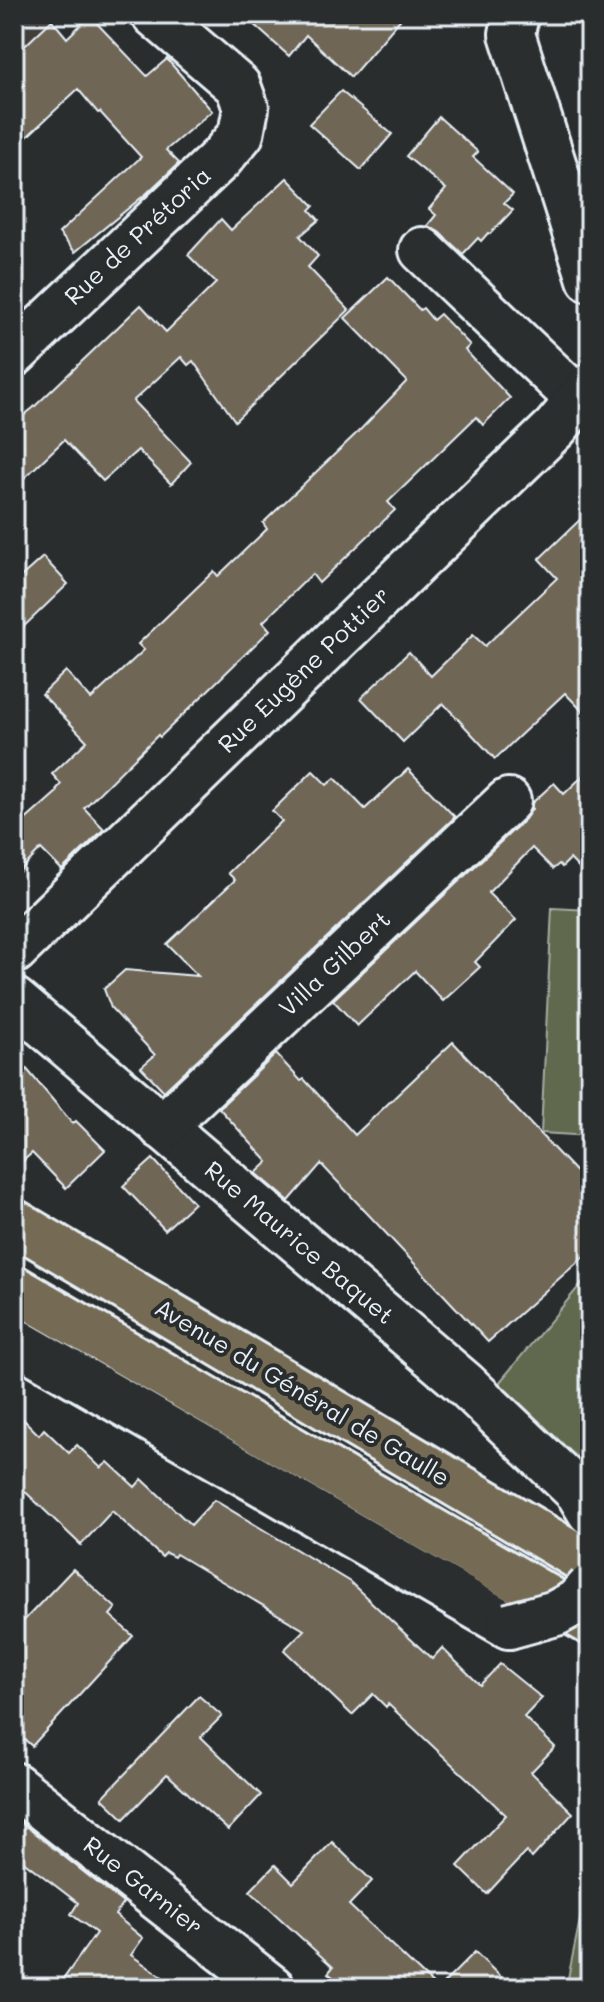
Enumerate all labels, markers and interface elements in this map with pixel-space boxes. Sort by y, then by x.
street label: Rue de Prétoria [57,159,217,311]
street label: Rue Eugène Pottier [211,579,395,759]
street label: Villa Gilbert [272,903,396,1022]
street label: Rue Maurice Baquet [199,1153,401,1330]
street label: Avenue du Général de Gaulle [150,1291,456,1492]
street label: Rue Garnier [78,1828,210,1941]

